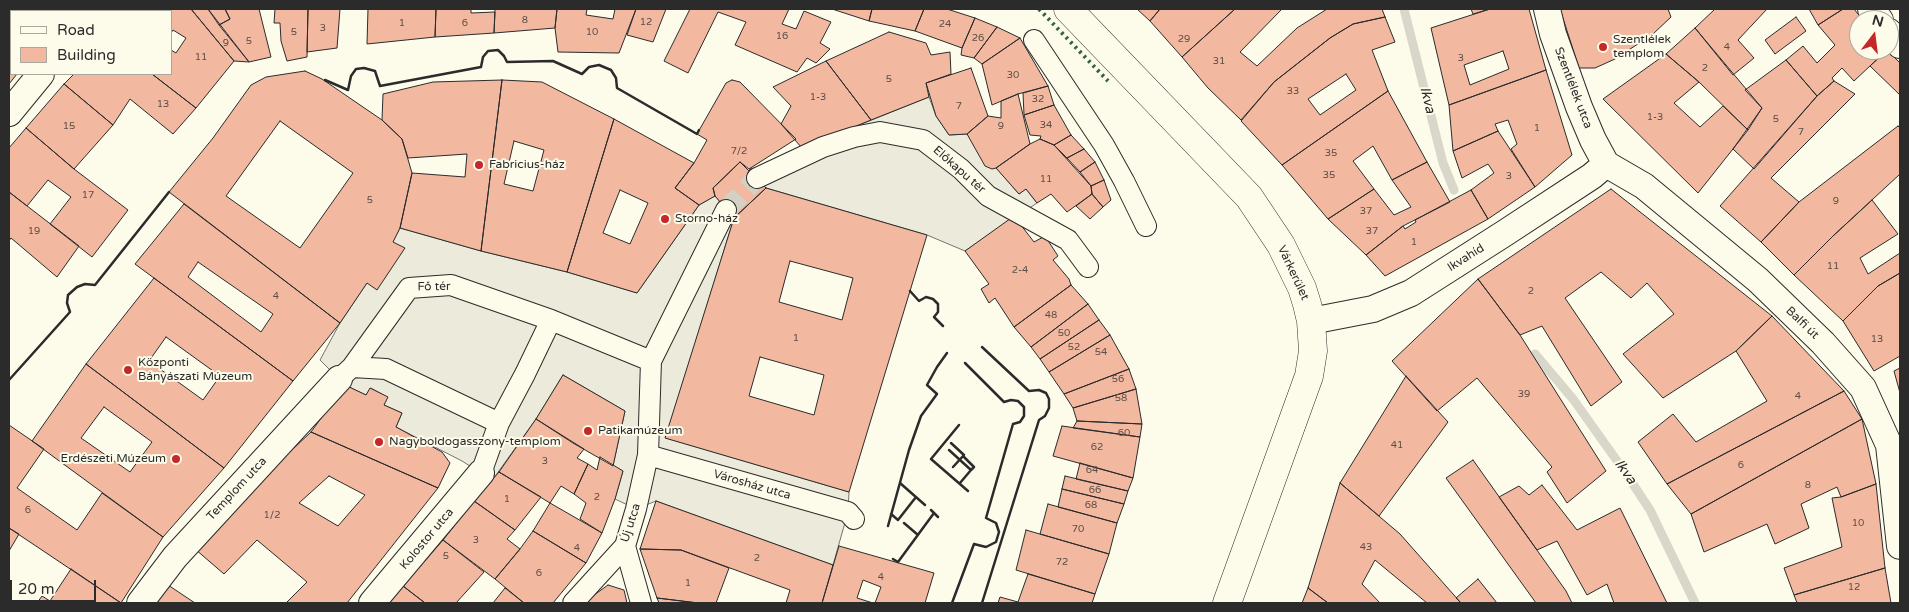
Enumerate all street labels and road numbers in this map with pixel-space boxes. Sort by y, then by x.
street label: Szentlélek utca [1551,45,1595,131]
street label: Előkapu tér [930,143,988,197]
street label: Ikvahíd [1445,241,1487,275]
street label: Várkerület [1274,243,1312,303]
street label: Fő tér [417,280,451,294]
street label: Balfi út [1782,304,1822,342]
street label: Templom utca [204,454,270,524]
street label: Városház utca [712,467,792,503]
street label: Új utca [618,502,644,544]
street label: Kolostor utca [397,505,457,573]

